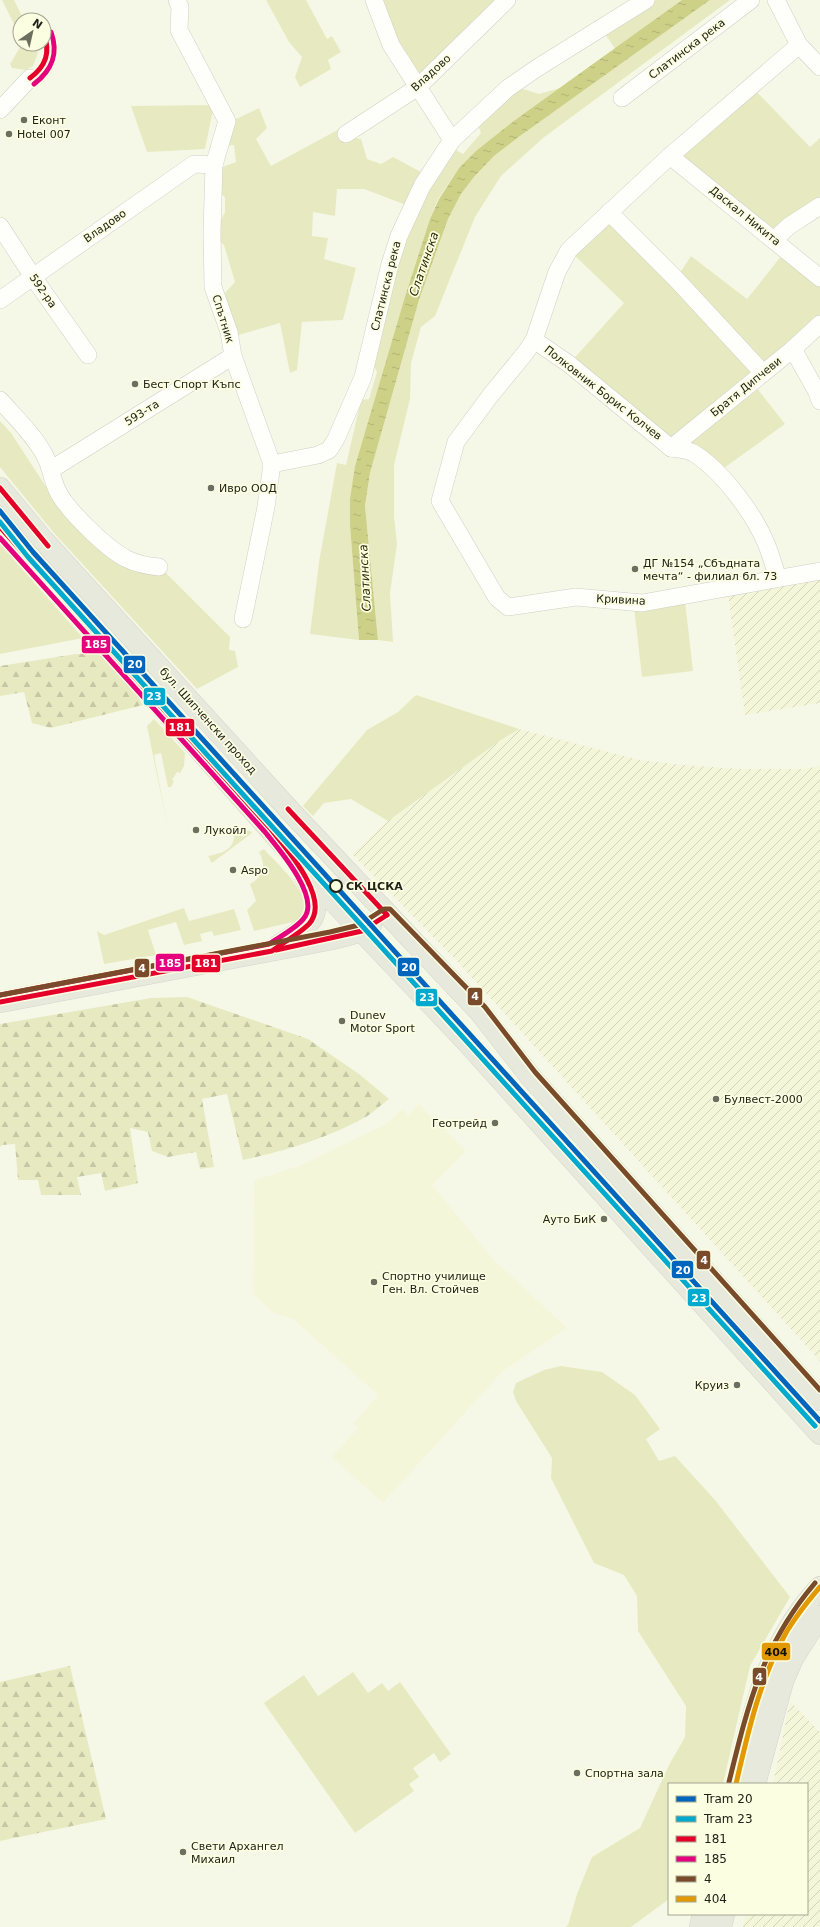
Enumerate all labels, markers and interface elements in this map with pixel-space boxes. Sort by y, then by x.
north arrow [12,12,52,52]
text: N [30,16,45,32]
street label: Слатинска река [646,16,728,82]
street label: Владово [408,52,454,94]
place label: Еконт [32,114,67,127]
marker: Еконт [19,115,29,125]
place label: Hotel 007 [17,128,71,141]
marker: Hotel 007 [4,129,14,139]
street label: Даскал Никита [707,183,783,249]
street label: Владово [81,207,129,245]
water label: Слатинска [406,230,442,298]
street label: Слатинска река [369,240,403,332]
street label: 592-ра [27,271,59,311]
street label: Спътник [209,293,237,345]
street label: Полковник Борис Колчев [542,343,664,443]
street label: Братя Дипчеви [708,354,784,420]
place label: Бест Спорт Къпс [143,378,241,391]
marker: Бест Спорт Къпс [130,379,140,389]
street label: 593-та [122,397,162,429]
place label: Ивро ООД [219,482,277,495]
marker: Ивро ООД [206,483,216,493]
water label: Слатинска [356,544,374,612]
place label: ДГ №154 „Сбъдната мечта“ - филиал бл. 73 [643,557,777,583]
marker: ДГ №154 „Сбъдната мечта“ - филиал бл. 73 [630,564,640,574]
street label: Кривина [596,592,646,608]
line badge: 185 [81,635,111,654]
text: 185 [85,638,107,651]
line badge: 20 [123,655,146,674]
text: 20 [127,658,143,671]
street label: бул. Шипченски проход [157,665,260,777]
line badge: 23 [143,687,166,706]
text: 23 [146,690,162,703]
line badge: 181 [165,718,195,737]
text: 181 [169,721,191,734]
place label: Лукойл [204,824,246,837]
marker: Лукойл [191,825,201,835]
place label: Aspo [241,864,268,877]
marker: Aspo [228,865,238,875]
marker: СК ЦСКА [329,879,343,893]
place label: СК ЦСКА [346,880,403,893]
line badge: 185 [155,953,185,972]
line badge: 181 [191,954,221,973]
text: 185 [159,957,181,970]
text: 181 [195,957,217,970]
line badge: 20 [397,957,420,977]
line badge: 4 [134,958,150,978]
text: 20 [401,961,417,974]
text: 4 [138,962,146,975]
line badge: 4 [467,987,483,1006]
line badge: 23 [415,988,438,1007]
text: 4 [471,990,479,1003]
text: 23 [419,991,435,1004]
place label: Dunev Motor Sport [350,1009,416,1035]
marker: Dunev Motor Sport [337,1016,347,1026]
place label: Булвест-2000 [724,1093,803,1106]
marker: Булвест-2000 [711,1094,721,1104]
place label: Геотрейд [432,1117,487,1130]
marker: Геотрейд [490,1118,500,1128]
place label: Ауто БиК [543,1213,596,1226]
marker: Ауто БиК [599,1214,609,1224]
line badge: 4 [696,1250,711,1270]
text: 4 [700,1254,708,1267]
line badge: 20 [671,1260,694,1279]
text: 20 [675,1264,691,1277]
place label: Спортно училище Ген. Вл. Стойчев [382,1270,486,1296]
marker: Спортно училище Ген. Вл. Стойчев [369,1277,379,1287]
line badge: 23 [687,1288,710,1307]
text: 23 [691,1292,707,1305]
place label: Круиз [695,1379,729,1392]
marker: Круиз [732,1380,742,1390]
line badge: 404 [761,1642,791,1661]
text: 404 [765,1646,788,1659]
line badge: 4 [752,1667,767,1686]
text: 4 [755,1671,763,1684]
place label: Спортна зала [585,1767,664,1780]
marker: Спортна зала [572,1768,582,1778]
legend [668,1783,808,1915]
text: Tram 20 [703,1792,753,1806]
text: Tram 23 [703,1812,753,1826]
text: 181 [704,1832,727,1846]
place label: Свети Архангел Михаил [191,1840,284,1866]
marker: Свети Архангел Михаил [178,1847,188,1857]
text: 185 [704,1852,727,1866]
text: 4 [704,1872,712,1886]
text: 404 [704,1892,727,1906]

